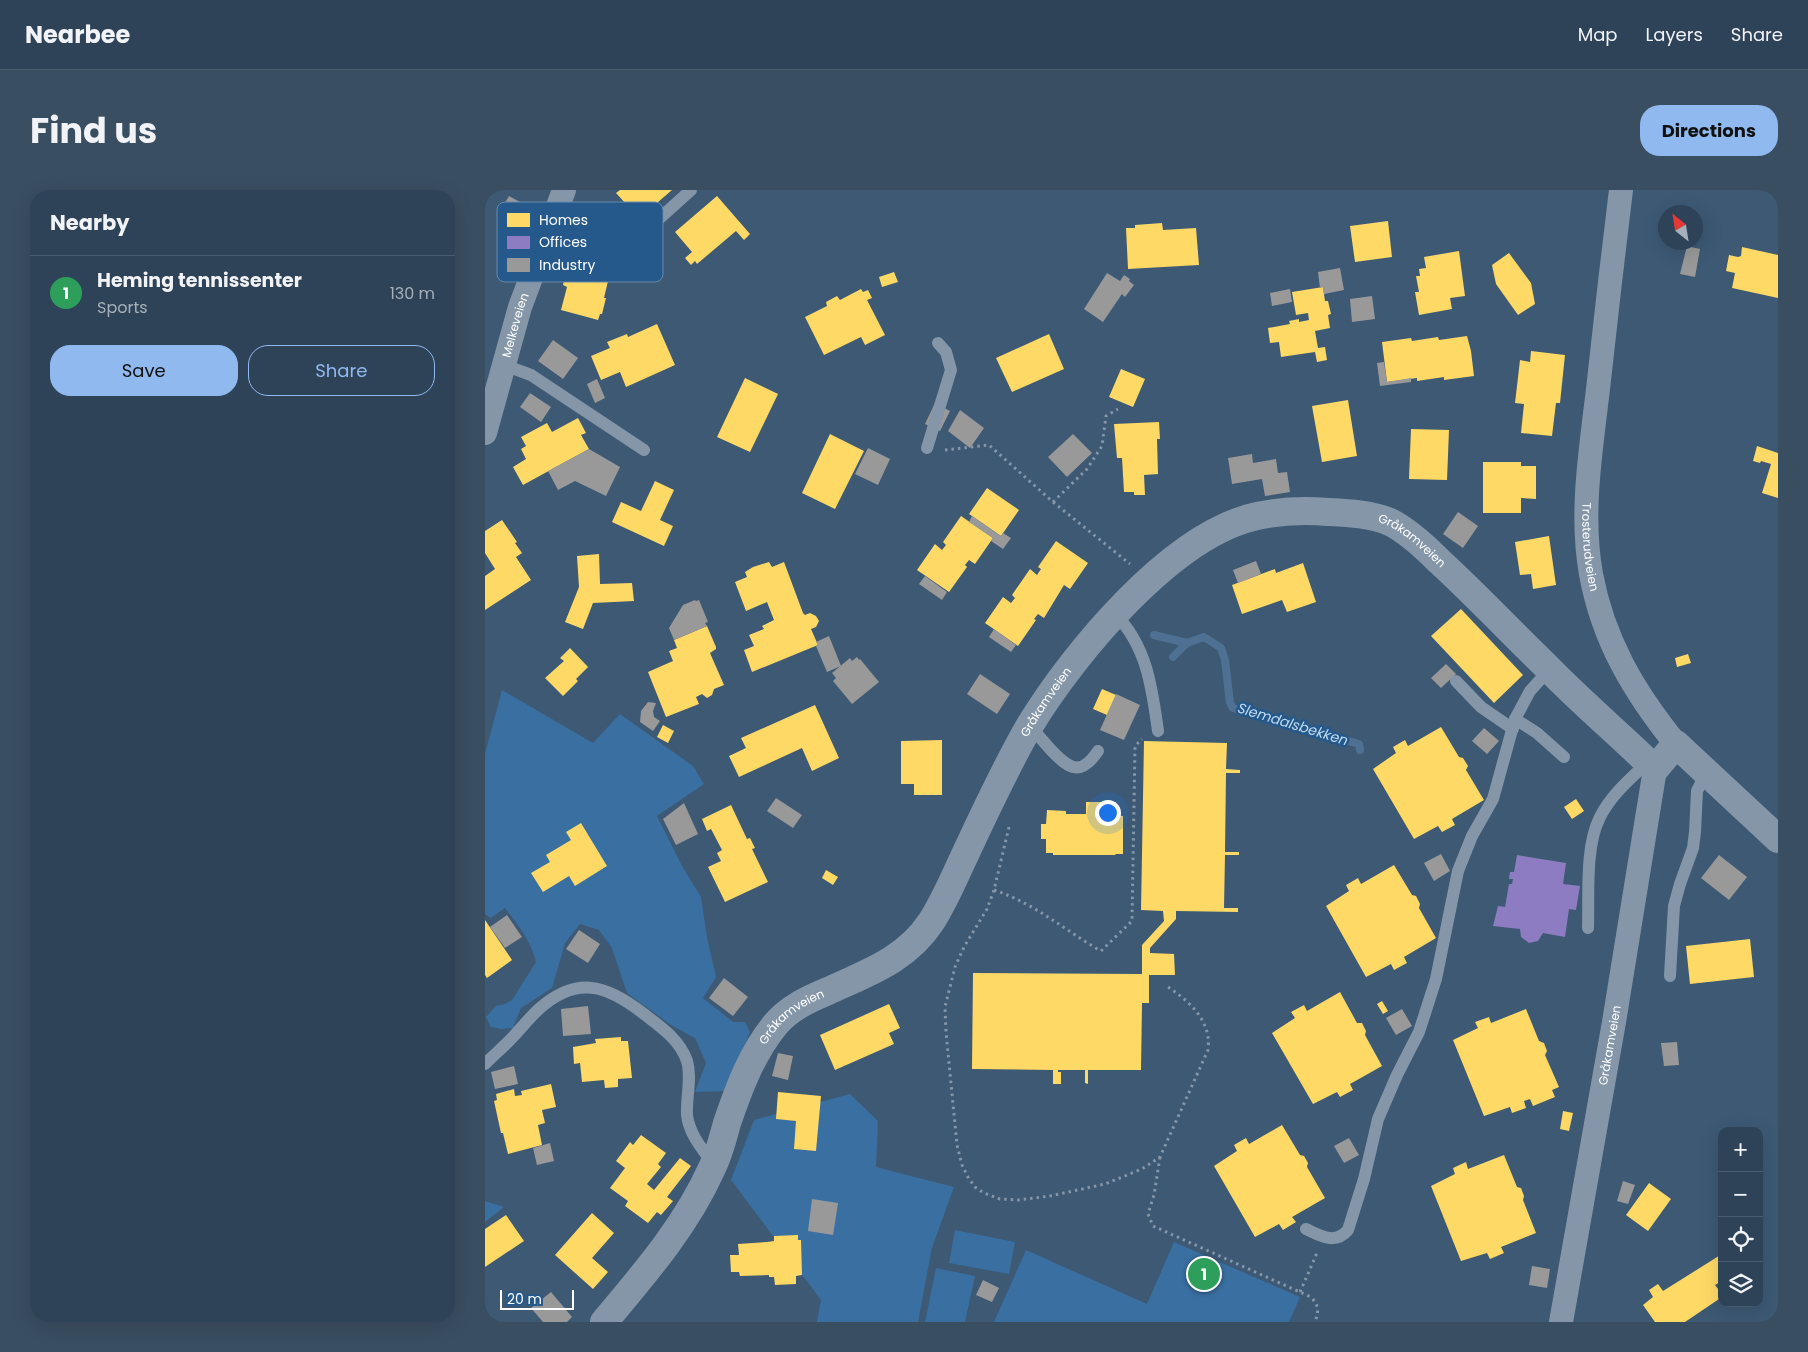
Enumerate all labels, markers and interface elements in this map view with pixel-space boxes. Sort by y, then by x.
text: Nearbee [25,18,130,51]
text: Map [1578,22,1618,47]
text: Layers [1646,22,1703,47]
text: Share [1731,22,1783,47]
button: Directions [1640,105,1778,156]
text: Find us [30,106,157,155]
legend [497,202,663,282]
north arrow [1658,205,1703,250]
text: Nearby [50,208,130,237]
text: Homes [539,210,588,230]
text: Offices [539,232,587,252]
text: Industry [539,255,595,275]
text: Heming tennissenter [97,267,302,294]
text: 1 [63,282,69,305]
text: 130 m [390,282,435,305]
street label: Melkeveien [497,290,533,359]
text: Sports [97,296,148,319]
button: Save [50,345,238,396]
button: Share [248,345,435,396]
street label: Trosterudveien [1578,502,1603,593]
street label: Gråkamveien [1376,509,1450,571]
street label: Gråkamveien [1016,663,1075,740]
water label: Slemdalsbekken [1235,698,1351,750]
your location [1095,800,1121,826]
street label: Gråkamveien [754,985,827,1048]
street label: Gråkamveien [1594,1004,1625,1087]
map controls [1718,1127,1763,1307]
button: + [1718,1127,1763,1172]
button: − [1718,1172,1763,1217]
button: locate [1718,1217,1763,1262]
pin: 1 [1188,1255,1220,1293]
button: layers [1718,1262,1763,1307]
scale bar [500,1287,574,1310]
text: 20 m [507,1289,542,1309]

